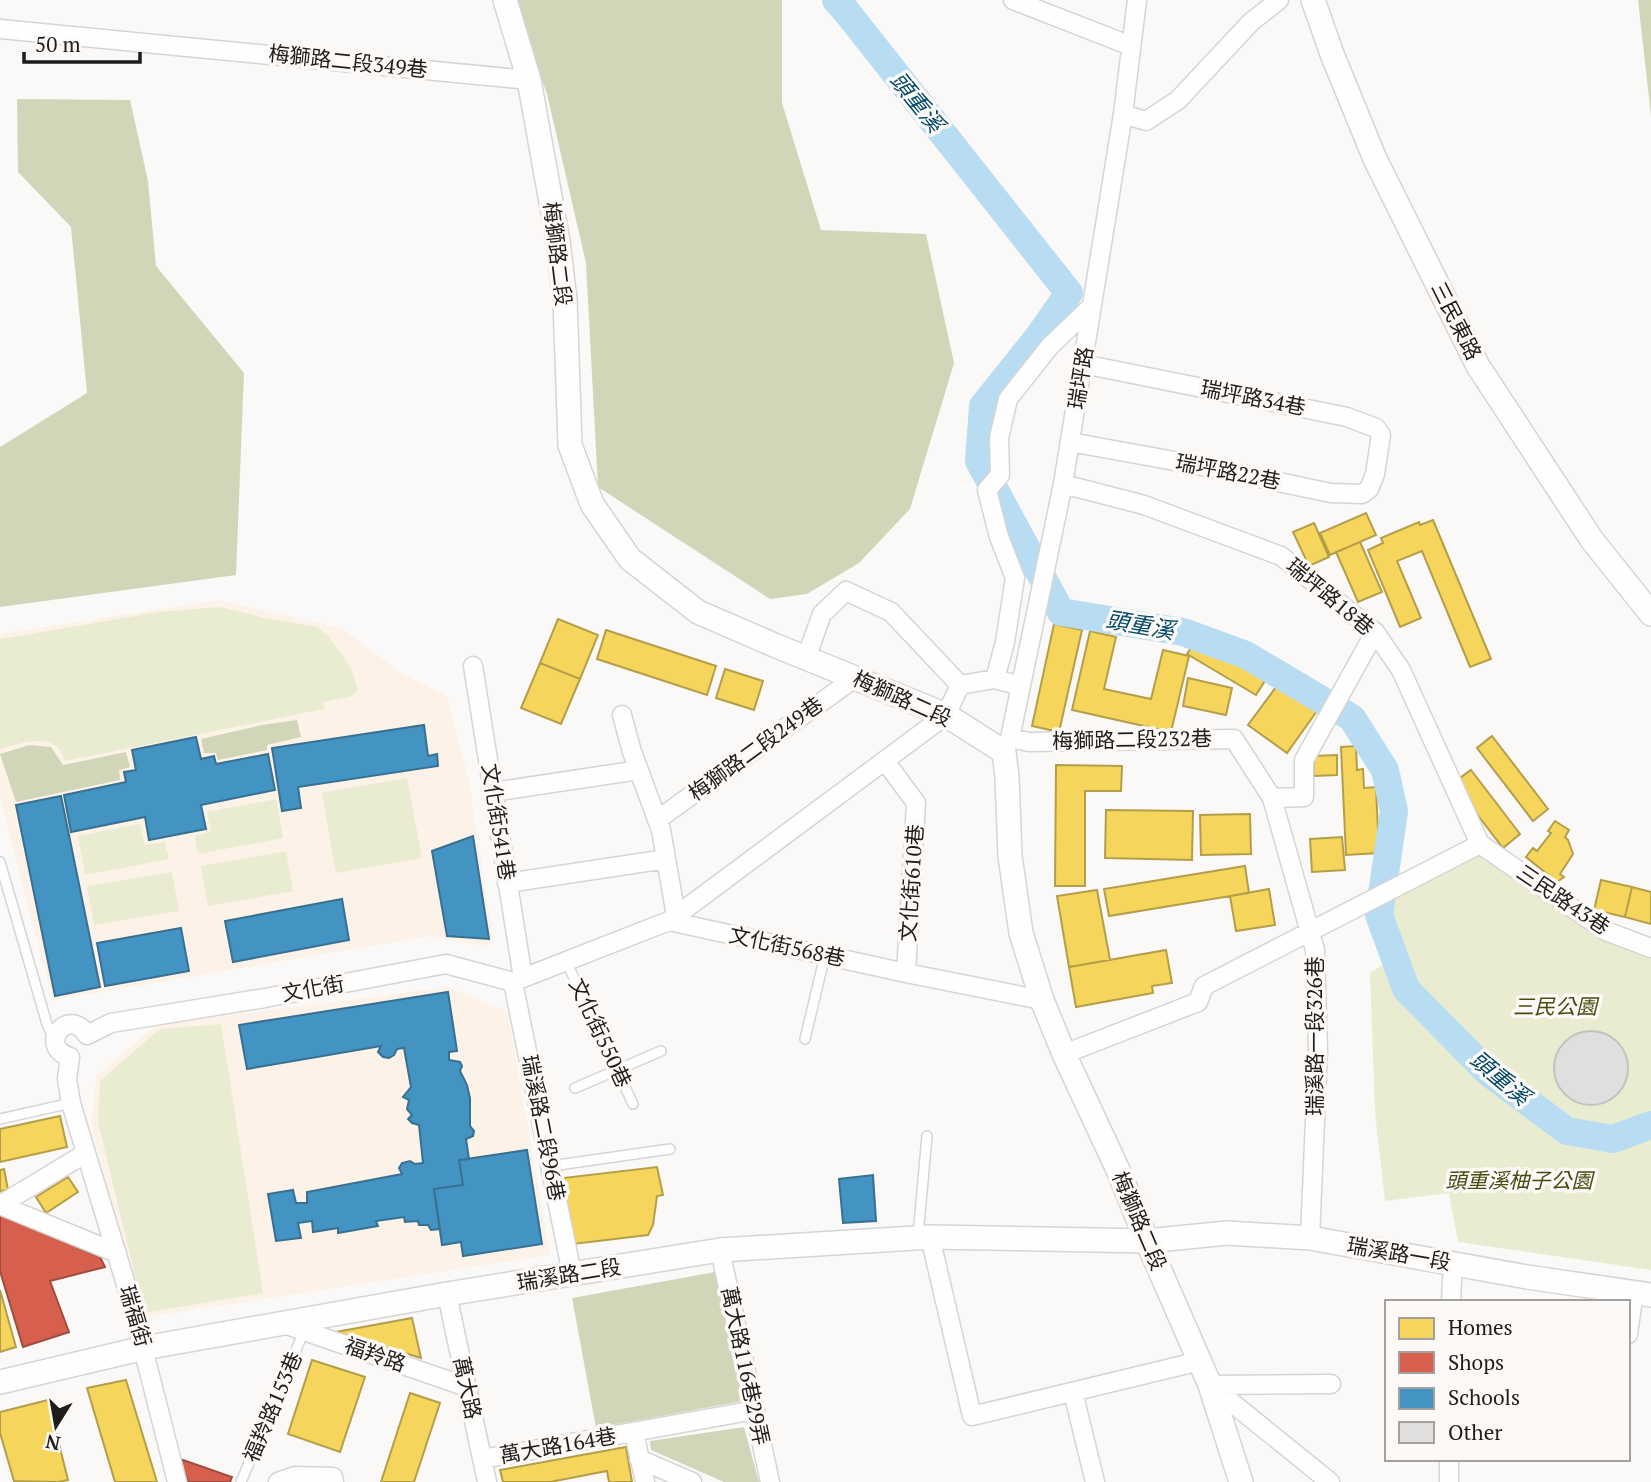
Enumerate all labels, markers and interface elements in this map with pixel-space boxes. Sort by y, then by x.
scale bar [24,21,140,65]
text: 50 m [35,30,81,58]
street label: 梅獅路二段349巷 [267,39,429,83]
water label: 頭重溪 [884,65,953,141]
street label: 梅獅路二段 [538,200,578,308]
street label: 三民東路 [1425,277,1488,364]
street label: 瑞坪路 [1061,345,1099,411]
street label: 瑞坪路34巷 [1198,373,1308,421]
street label: 瑞坪路22巷 [1173,447,1283,495]
street label: 瑞坪路18巷 [1281,551,1380,641]
water label: 頭重溪 [1103,603,1180,646]
street label: 梅獅路二段 [849,664,956,732]
street label: 梅獅路二段249巷 [683,690,828,806]
street label: 梅獅路二段232巷 [1052,724,1212,754]
street label: 文化街541巷 [476,762,522,882]
street label: 文化街610巷 [893,823,929,943]
street label: 三民路43巷 [1512,858,1615,941]
street label: 文化街568巷 [727,920,848,972]
street label: 瑞溪路一段326巷 [1300,956,1328,1116]
street label: 文化街 [279,969,346,1007]
street label: 文化街550巷 [563,973,638,1092]
park label: 三民公園 [1513,992,1600,1020]
water label: 頭重溪 [1464,1044,1539,1114]
street label: 瑞溪路二段96巷 [516,1052,572,1203]
park label: 頭重溪柚子公園 [1446,1166,1595,1194]
street label: 梅獅路二段 [1107,1167,1173,1274]
street label: 瑞溪路一段 [1345,1230,1453,1276]
street label: 瑞溪路二段 [515,1252,623,1296]
street label: 瑞福街 [114,1282,158,1350]
street label: 萬大路116巷29弄 [716,1284,776,1447]
legend [1385,1300,1630,1461]
text: Homes [1448,1313,1513,1341]
street label: 福羚路 [341,1331,410,1378]
street label: 福羚路153巷 [236,1347,308,1466]
text: Shops [1448,1348,1504,1376]
street label: 萬大路 [448,1354,488,1422]
text: Schools [1448,1383,1520,1411]
north arrow [21,1391,91,1461]
text: Other [1448,1418,1502,1446]
street label: 萬大路164巷 [497,1421,618,1469]
text: N [43,1429,62,1457]

